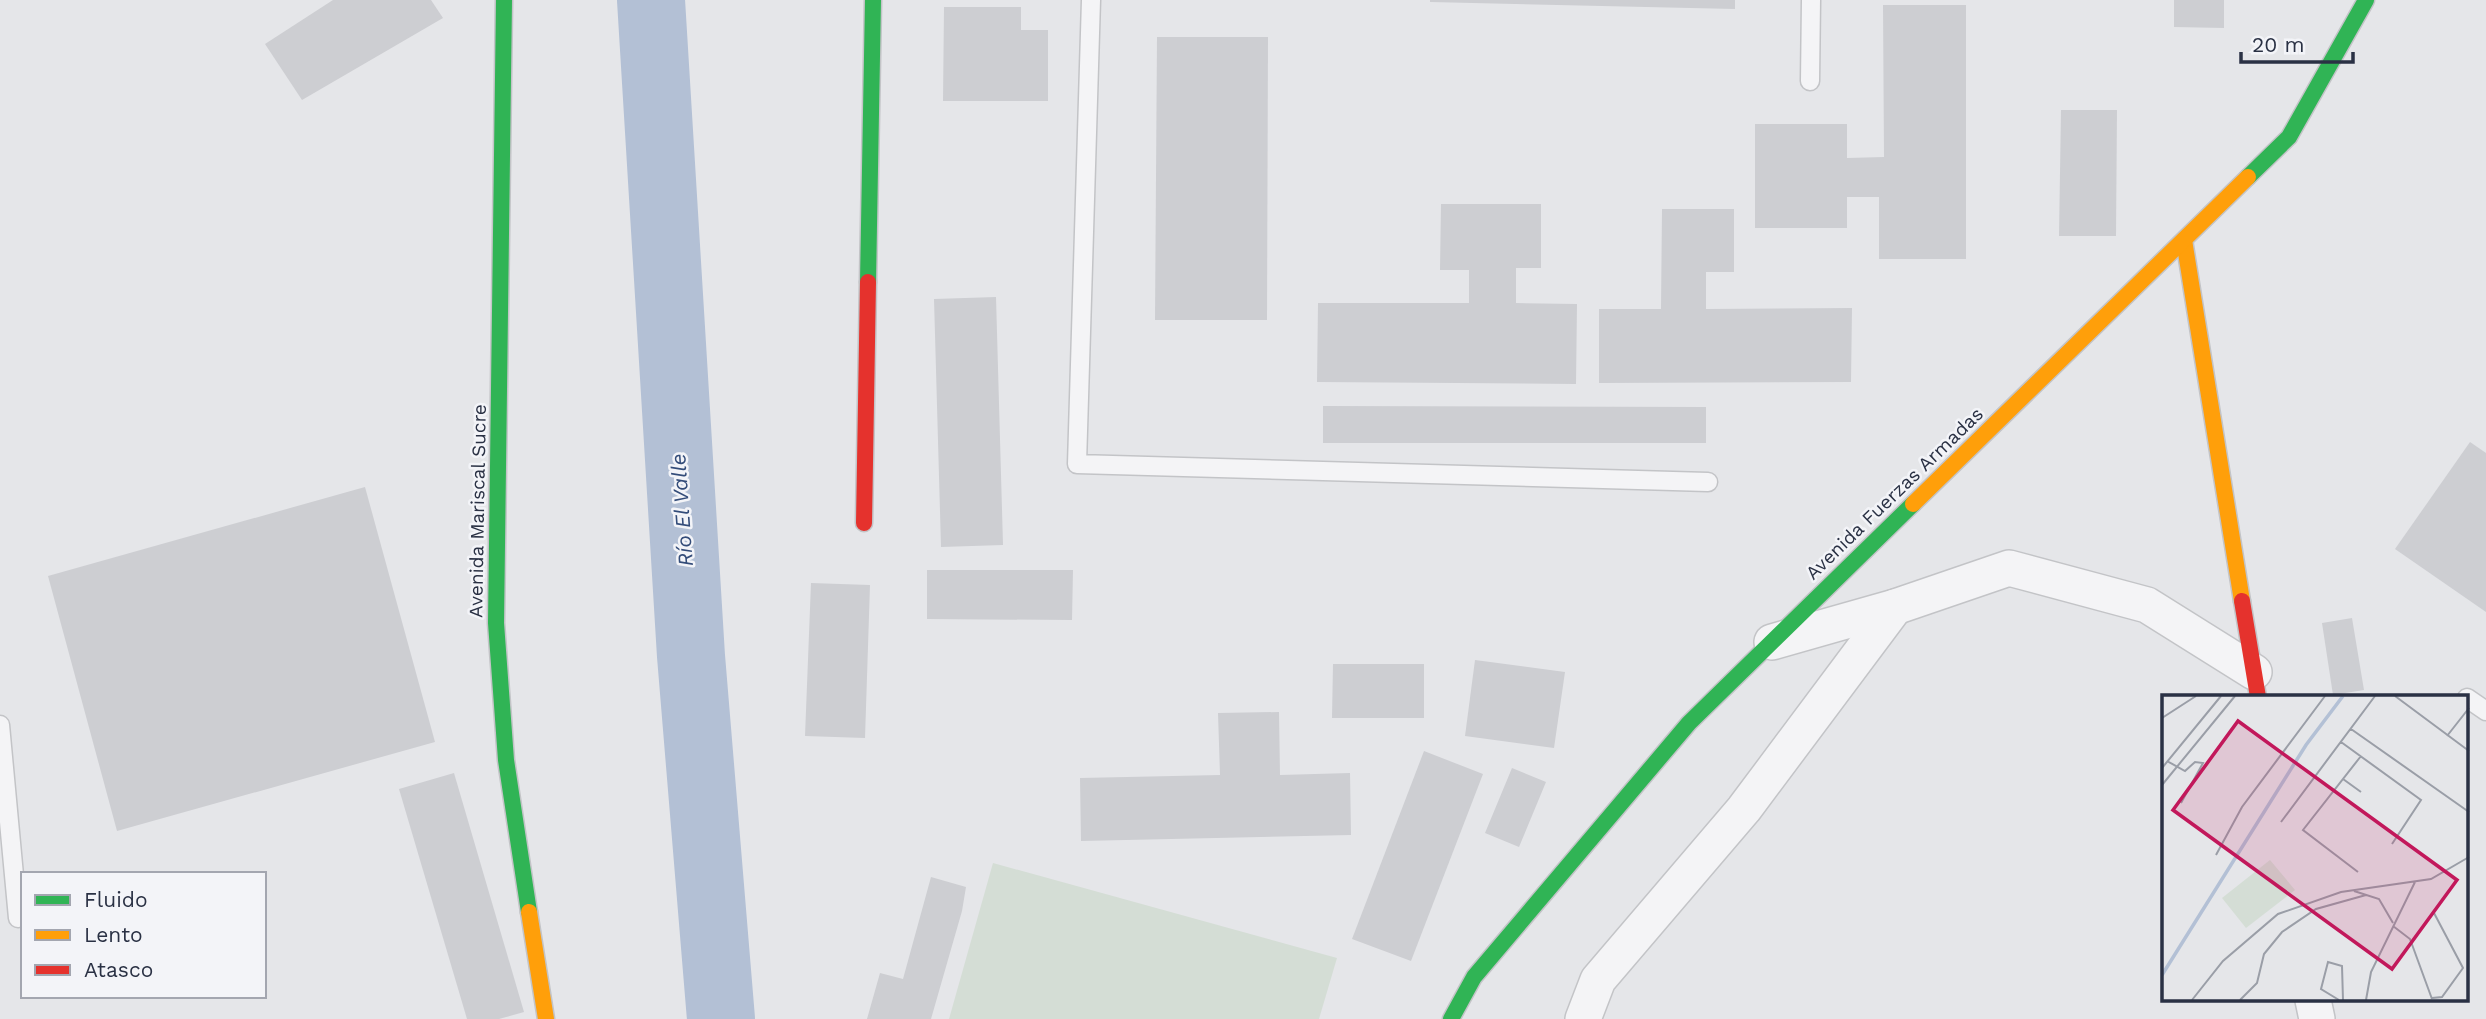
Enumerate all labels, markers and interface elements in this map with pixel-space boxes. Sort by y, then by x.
scale bar [2241,21,2353,65]
text: 20 m [2252,32,2304,57]
street label: Avenida Fuerzas Armadas [1801,402,1988,584]
street label: Avenida Mariscal Sucre [464,404,491,618]
water label: Río El Valle [665,453,698,567]
inset map [2162,695,2468,1002]
legend [21,872,266,998]
text: Fluido [84,887,148,912]
text: Lento [84,922,143,947]
text: Atasco [84,957,153,982]

